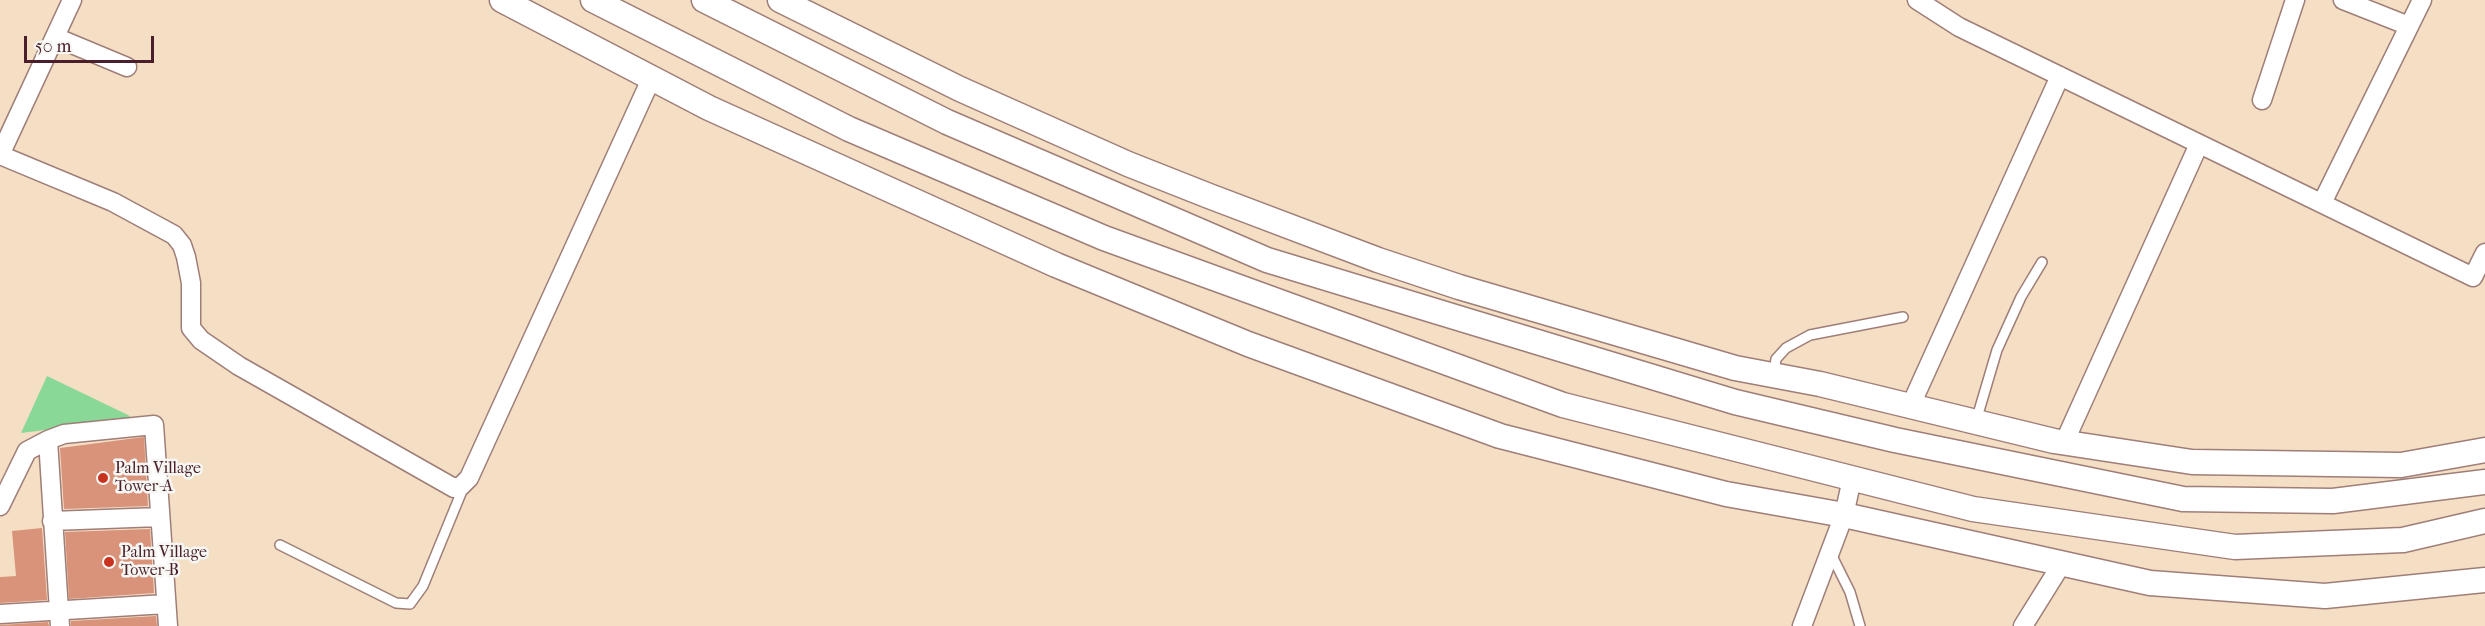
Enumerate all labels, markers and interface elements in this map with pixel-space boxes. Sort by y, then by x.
scale bar [27,24,158,62]
text: 50 m [35,36,71,57]
place label: Palm Village Tower-A [115,459,201,497]
marker: Palm Village Tower-A [96,471,110,485]
place label: Palm Village Tower-B [121,543,207,581]
marker: Palm Village Tower-B [102,555,116,569]

